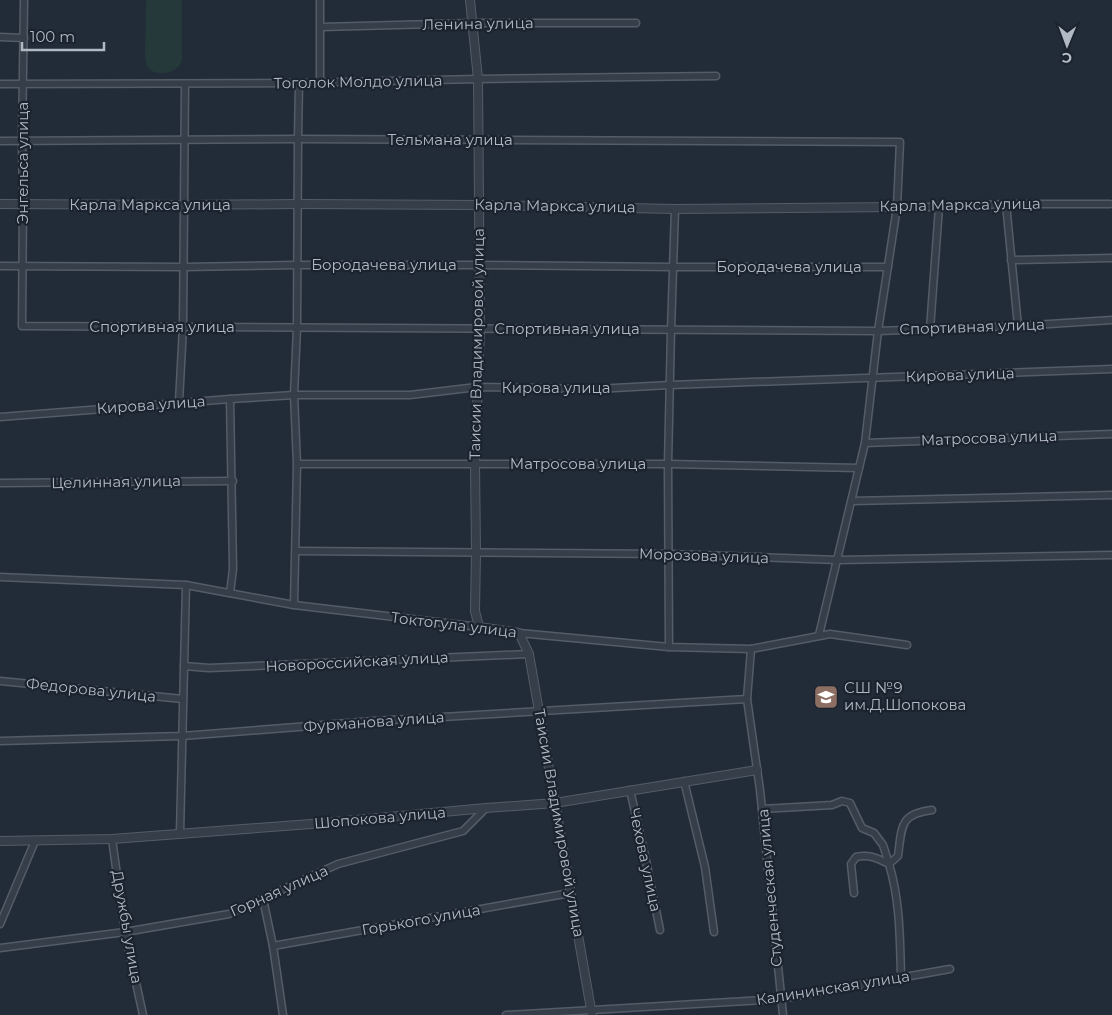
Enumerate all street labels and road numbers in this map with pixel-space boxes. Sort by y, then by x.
street label: Ленина улица [422,13,534,34]
street label: Тоголок Молдо улица [273,71,443,92]
street label: Энгельса улица [13,102,32,224]
street label: Тельмана улица [387,130,513,149]
street label: Карла Маркса улица [879,194,1041,215]
street label: Карла Маркса улица [69,195,231,214]
street label: Карла Маркса улица [474,195,636,216]
street label: Таисии Владимировой улица [465,228,488,460]
street label: Бородачева улица [311,255,457,274]
street label: Бородачева улица [716,257,862,276]
street label: Спортивная улица [899,314,1045,339]
street label: Спортивная улица [89,317,235,336]
street label: Спортивная улица [494,319,640,338]
street label: Кирова улица [905,363,1015,386]
street label: Кирова улица [501,378,611,397]
street label: Кирова улица [96,391,206,418]
street label: Матросова улица [920,426,1058,449]
street label: Матросова улица [510,454,646,473]
street label: Целинная улица [51,471,181,492]
street label: Морозова улица [639,544,769,567]
street label: Токтогула улица [390,607,518,642]
street label: Новороссийская улица [265,647,449,676]
street label: Федорова улица [25,673,157,706]
street label: Фурманова улица [303,707,445,736]
street label: Таисии Владимировой улица [530,707,589,939]
street label: Шопокова улица [313,802,447,833]
street label: Чехова улица [625,806,666,914]
street label: Студенческая улица [753,808,786,968]
street label: Горная улица [227,860,331,921]
street label: Дружбы улица [108,869,147,985]
street label: Горького улица [360,900,482,939]
street label: Калининская улица [755,966,911,1009]

